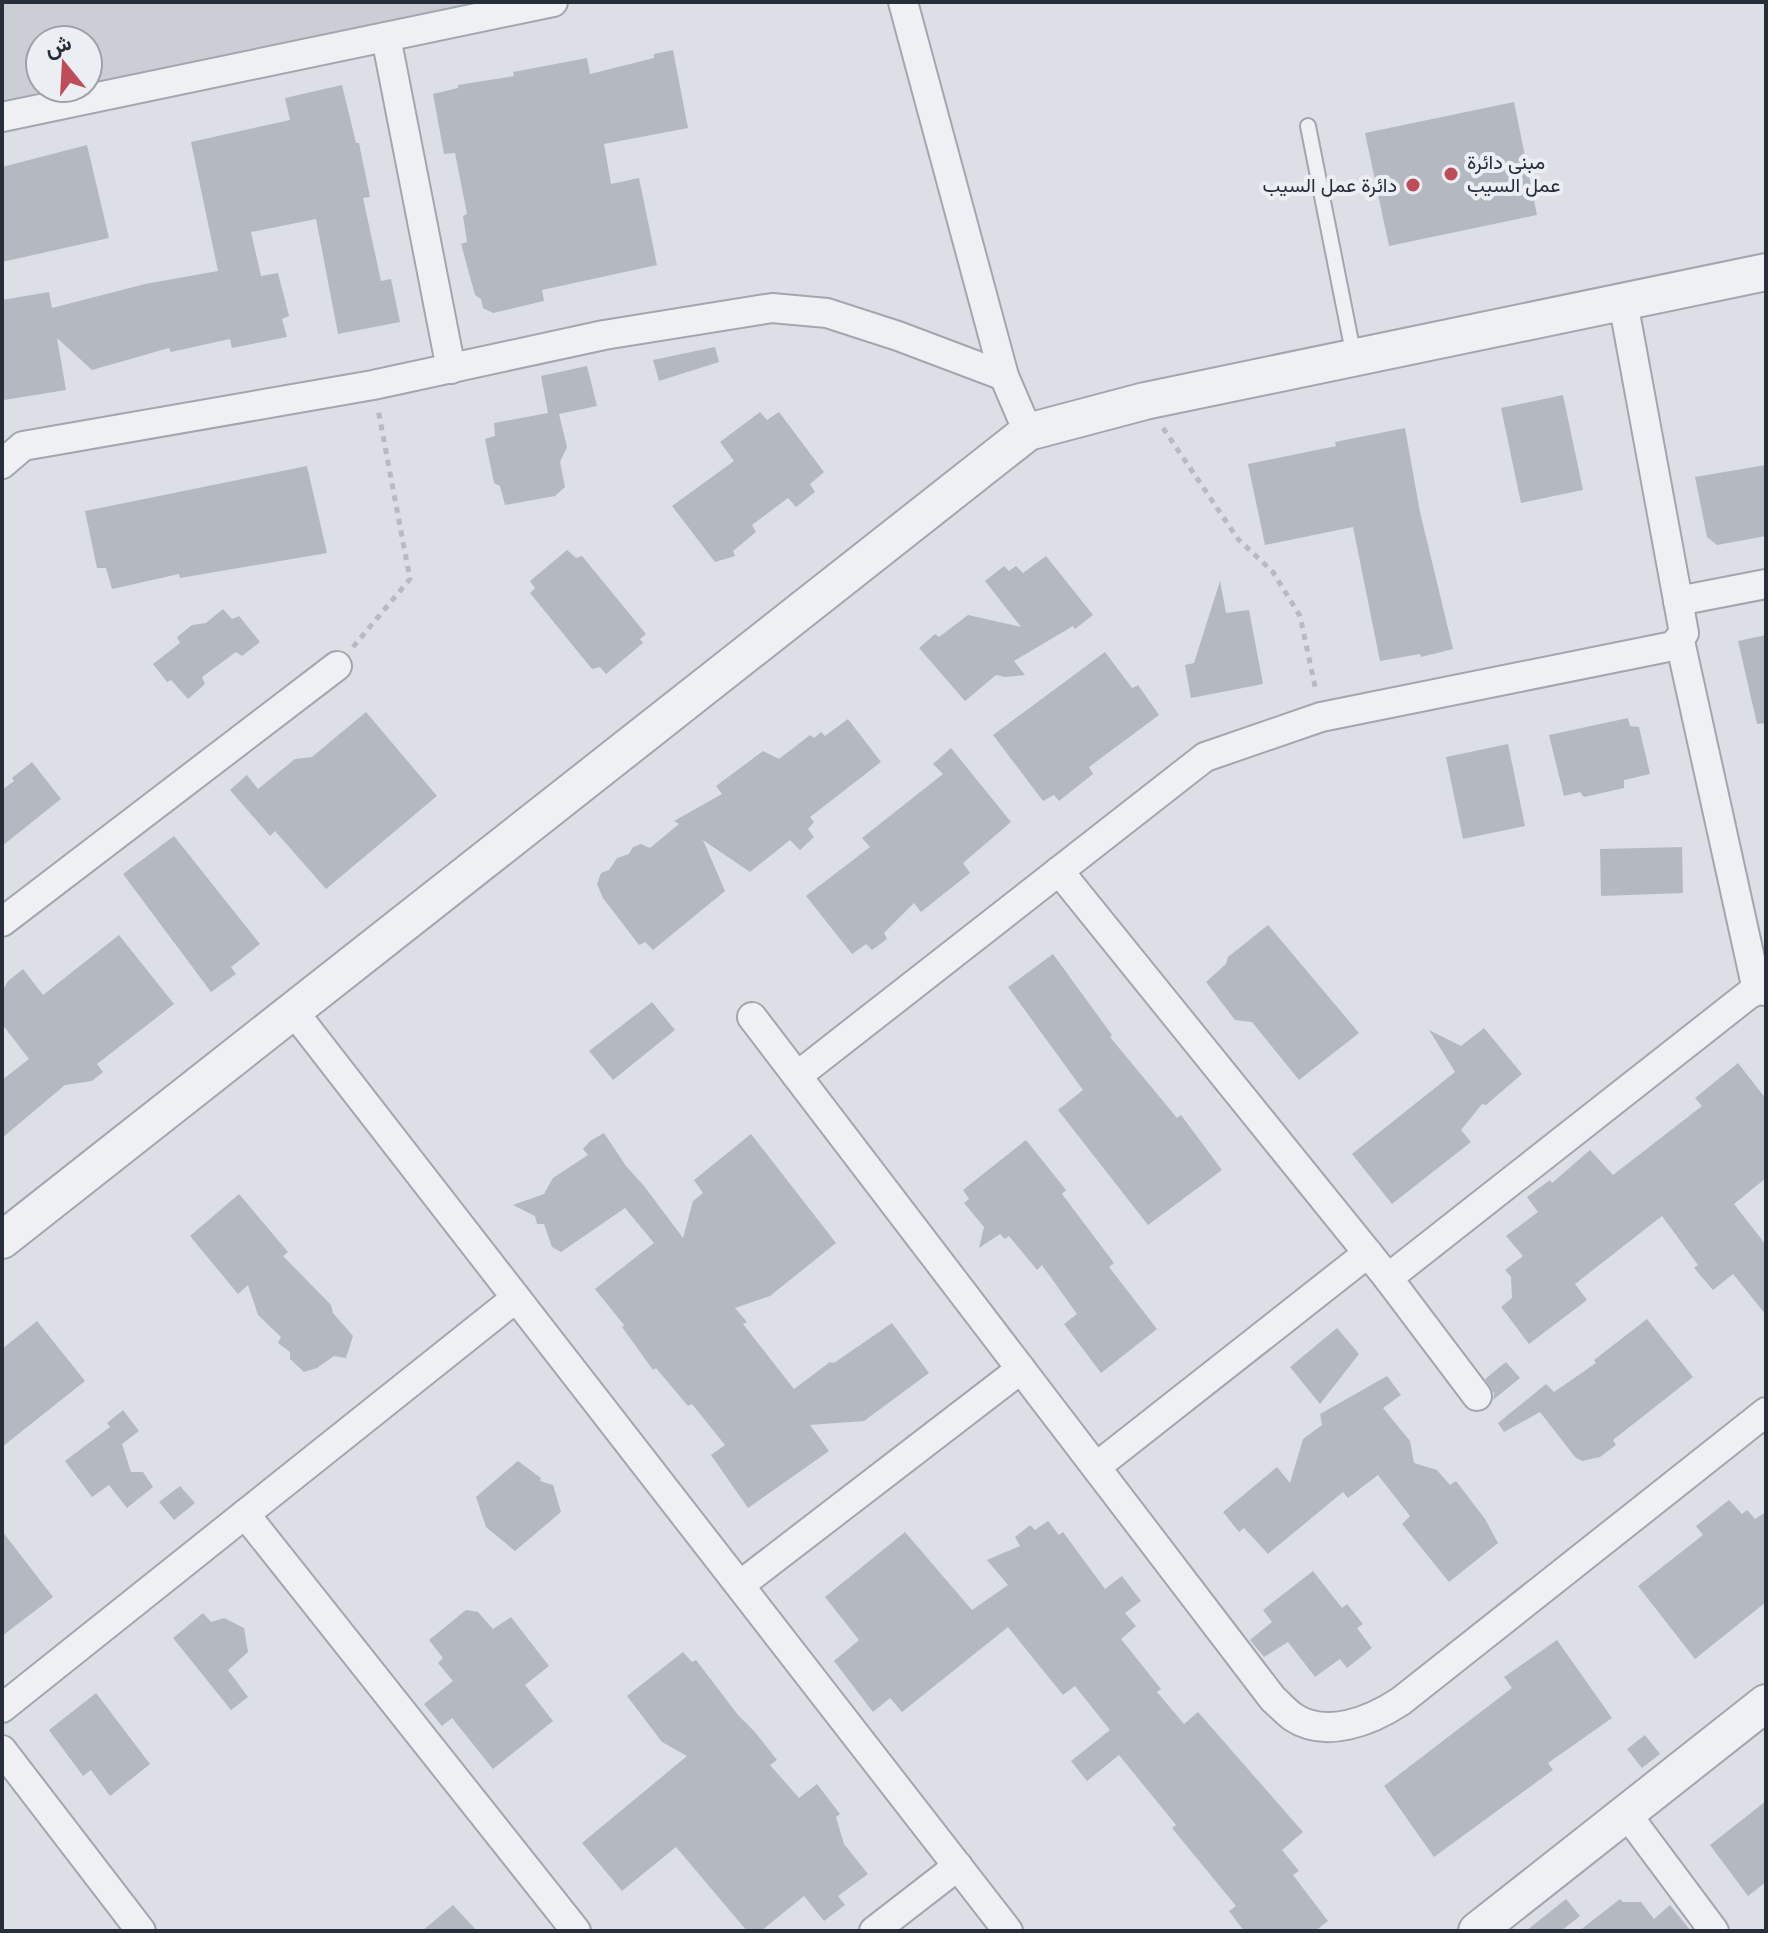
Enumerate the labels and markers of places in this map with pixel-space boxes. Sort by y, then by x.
place label: مبنى دائرة عمل السيب [1467,150,1561,197]
marker: مبنى دائرة عمل السيب [1442,165,1460,183]
place label: دائرة عمل السيب [1263,173,1397,198]
marker: دائرة عمل السيب [1404,176,1422,194]

